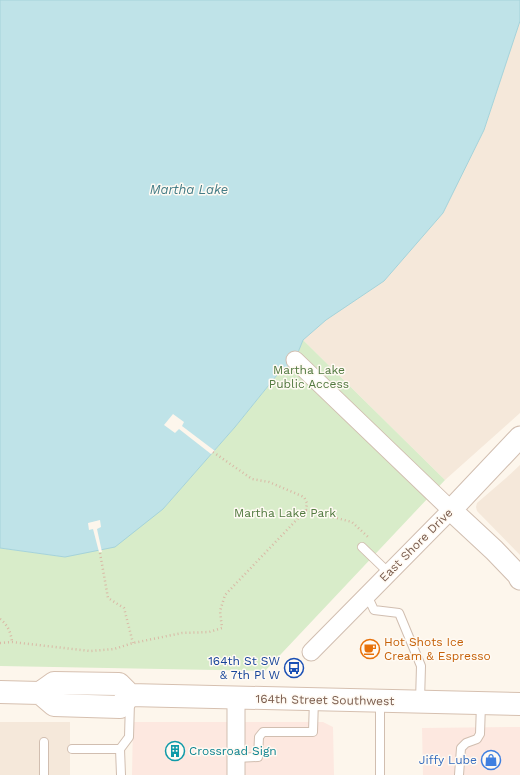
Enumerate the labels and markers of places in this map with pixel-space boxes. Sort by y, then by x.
place label: Hot Shots Ice Cream & Espresso [384,635,491,663]
cafe icon: Hot Shots Ice Cream & Espresso [359,638,381,660]
place label: 164th St SW & 7th Pl W [208,654,280,682]
bus stop icon: 164th St SW & 7th Pl W [283,657,305,679]
building icon: Crossroad Sign [164,740,186,762]
place label: Crossroad Sign [189,744,277,758]
shop icon: Jiffy Lube [480,749,502,771]
place label: Jiffy Lube [419,753,477,767]

